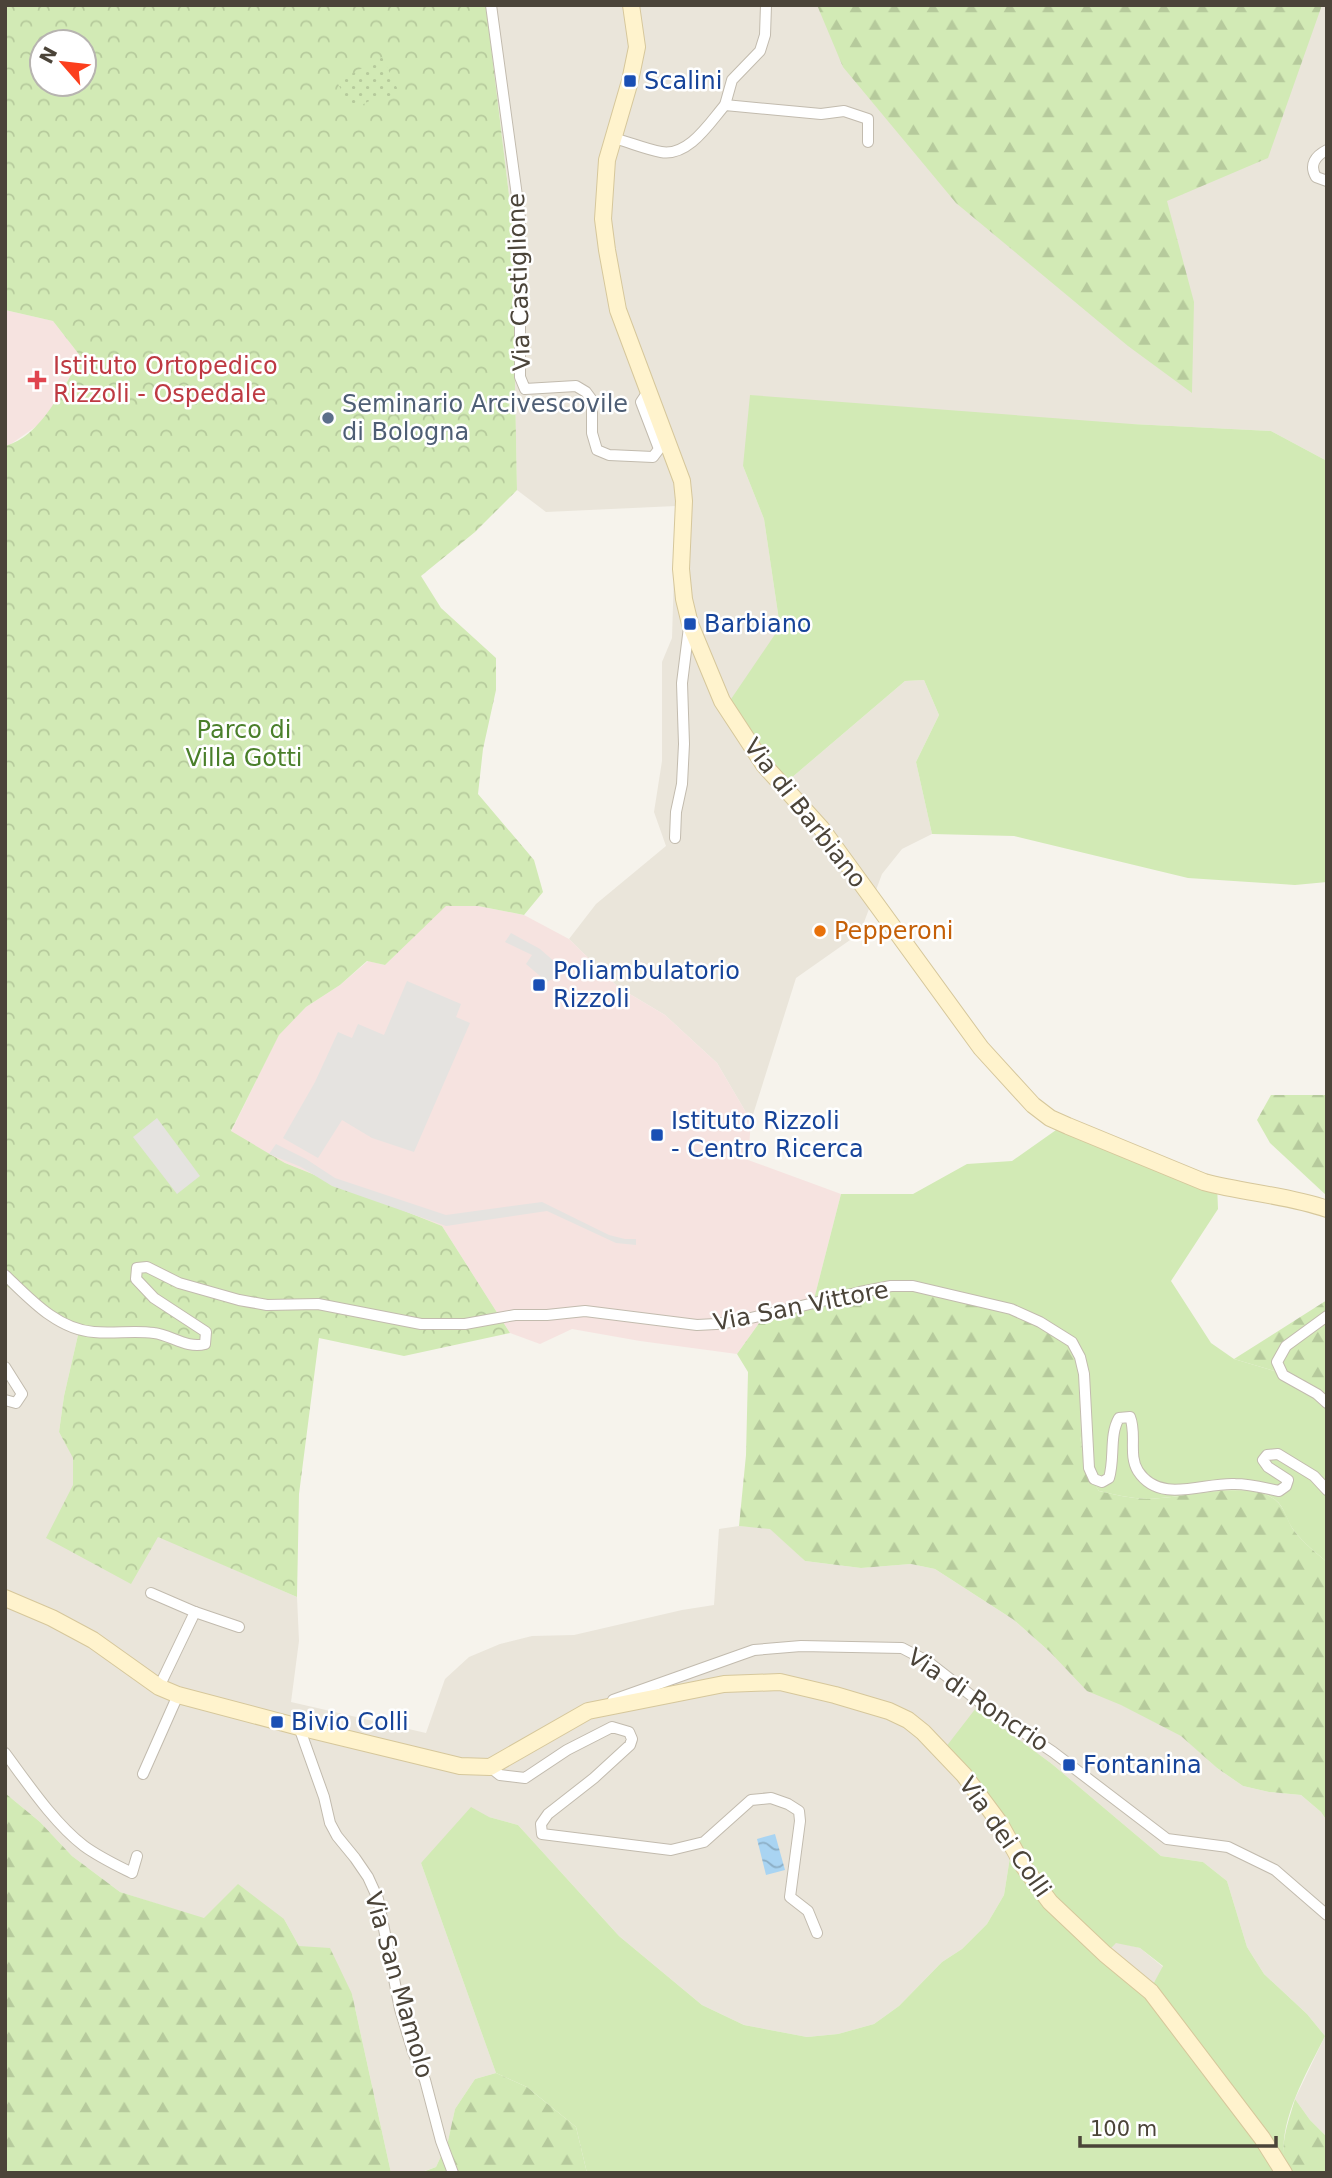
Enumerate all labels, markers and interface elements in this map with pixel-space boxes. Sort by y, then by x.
north arrow [28,28,98,98]
text: N [35,43,61,67]
place label: Scalini [644,67,722,95]
marker: Scalini [622,73,638,89]
street label: Via Castiglione [502,192,536,372]
place label: Istituto Ortopedico Rizzoli - Ospedale [53,352,278,408]
marker: Istituto Ortopedico Rizzoli - Ospedale [27,370,47,390]
place label: Seminario Arcivescovile di Bologna [342,390,628,446]
marker: Seminario Arcivescovile di Bologna [320,410,336,426]
place label: Barbiano [704,610,812,638]
marker: Barbiano [682,616,698,632]
park label: Parco di Villa Gotti [186,716,303,772]
street label: Via di Barbiano [738,733,872,893]
place label: Pepperoni [834,917,954,945]
marker: Pepperoni [812,923,828,939]
place label: Poliambulatorio Rizzoli [553,957,740,1013]
marker: Poliambulatorio Rizzoli [531,977,547,993]
place label: Istituto Rizzoli - Centro Ricerca [671,1107,864,1163]
marker: Istituto Rizzoli - Centro Ricerca [649,1127,665,1143]
street label: Via San Vittore [711,1275,891,1337]
street label: Via di Roncrio [902,1642,1054,1758]
place label: Bivio Colli [291,1708,409,1736]
marker: Bivio Colli [269,1714,285,1730]
place label: Fontanina [1083,1751,1202,1779]
marker: Fontanina [1061,1757,1077,1773]
street label: Via dei Colli [953,1771,1057,1903]
street label: Via San Mamolo [359,1889,439,2081]
scale bar [1080,2104,1276,2148]
text: 100 m [1090,2117,1157,2141]

